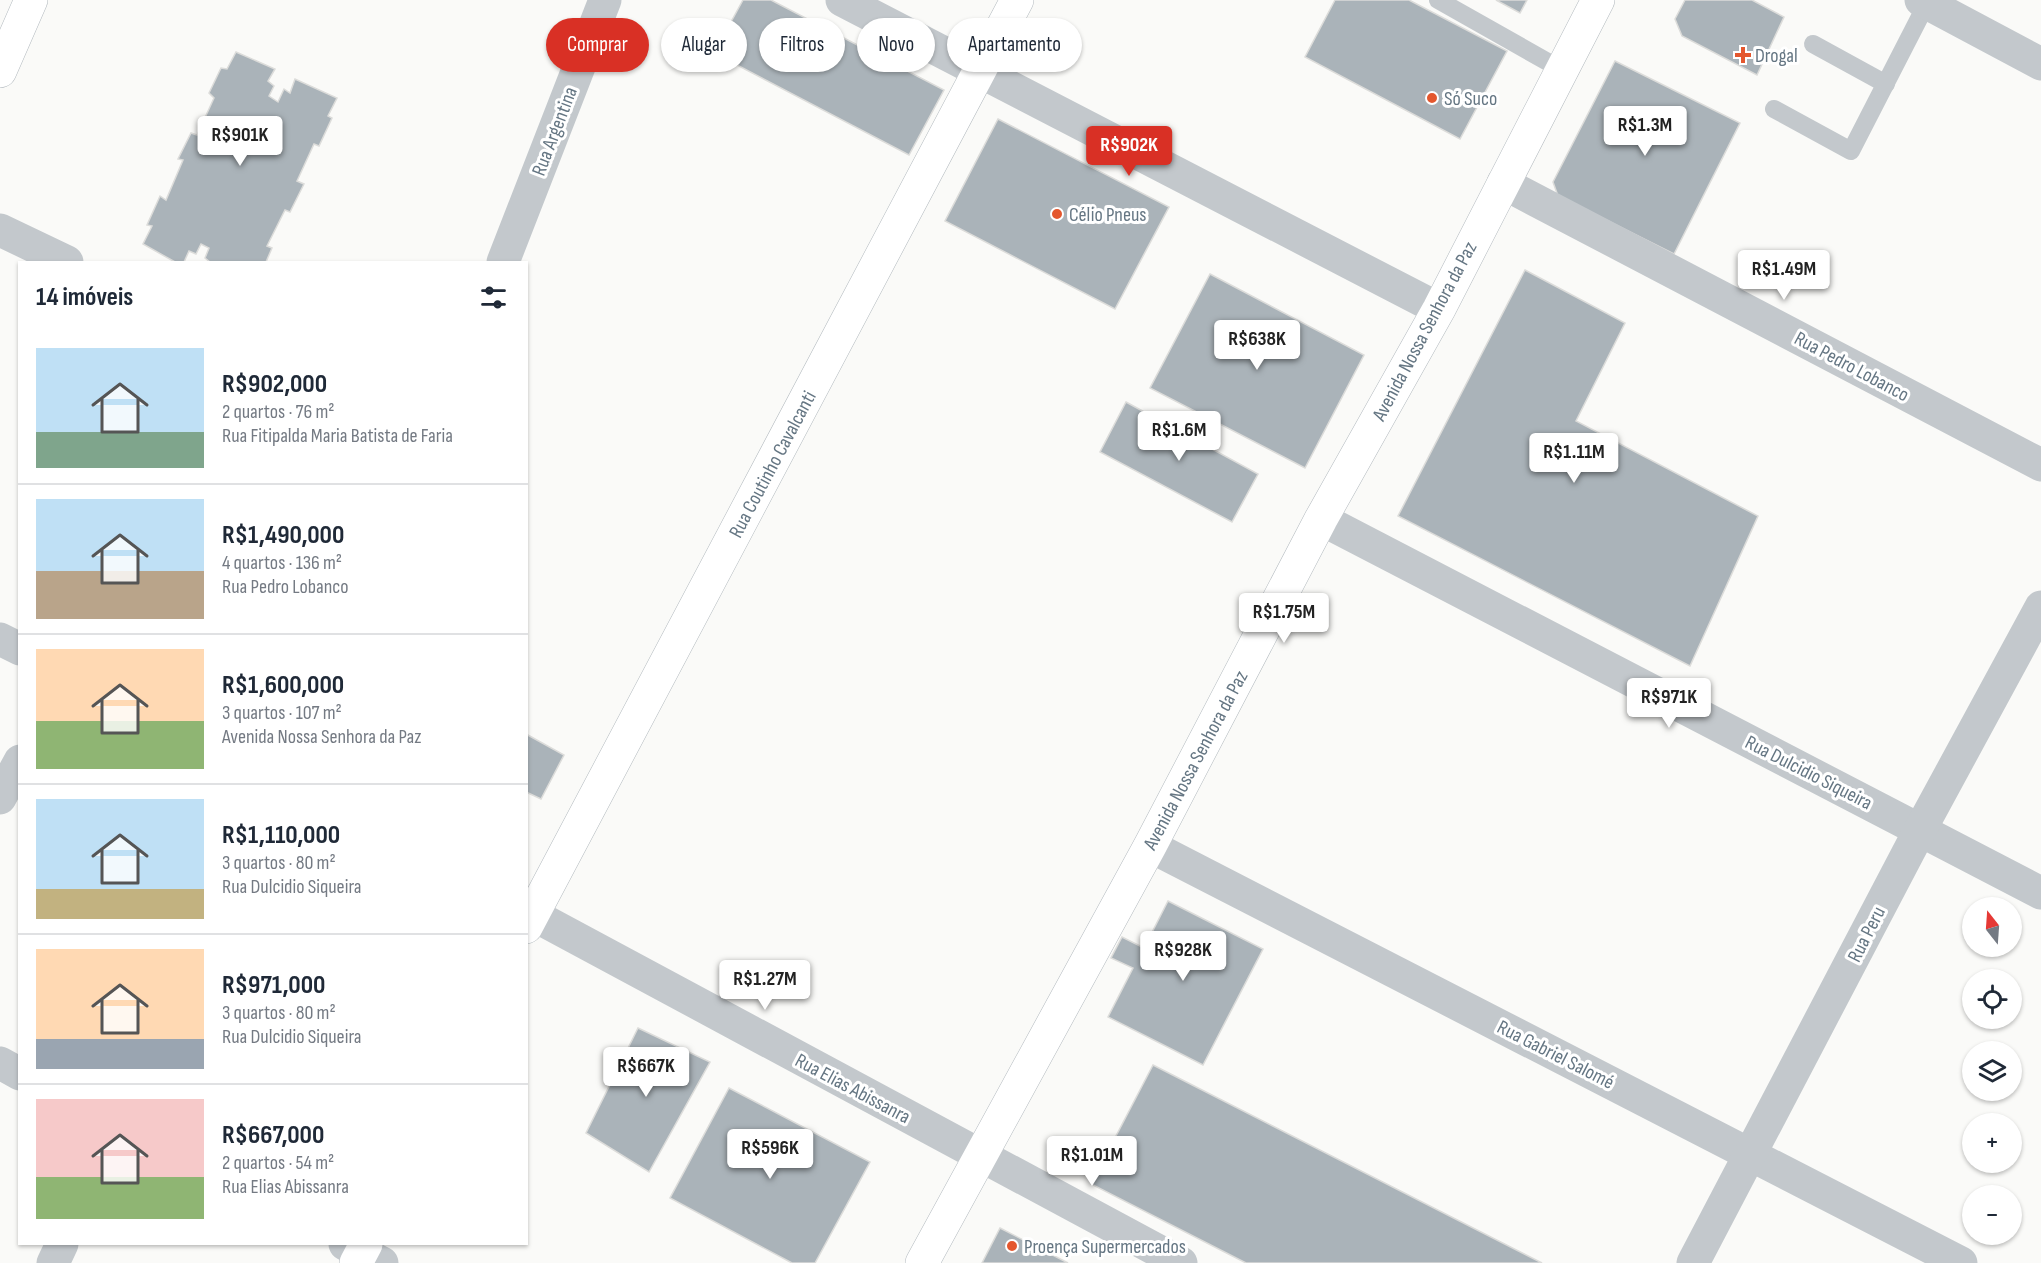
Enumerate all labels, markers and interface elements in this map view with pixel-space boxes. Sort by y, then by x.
chip: Comprar [546,18,649,72]
chip: Alugar [661,18,747,72]
chip: Filtros [759,18,845,72]
chip: Novo [857,18,935,72]
chip: Apartamento [947,18,1082,72]
place label: Drogal [1755,44,1798,68]
marker: Drogal [1736,48,1750,62]
street label: Rua Argentina [527,83,583,179]
place label: Só Suco [1444,87,1497,111]
marker: Só Suco [1425,91,1439,105]
pin: R$1.3M [1596,106,1694,157]
text: R$1.3M [1618,113,1672,137]
pin: R$901K [191,116,289,167]
text: R$901K [212,123,268,147]
pin: R$902K [1080,126,1178,177]
text: R$902K [1100,133,1158,157]
place label: Célio Pneus [1069,203,1146,227]
marker: Célio Pneus [1050,207,1064,221]
street label: Avenida Nossa Senhora da Paz [1367,238,1482,426]
pin: R$1.49M [1729,250,1839,301]
text: R$1.49M [1752,257,1816,281]
icon: filters [477,281,510,314]
text: 14 imóveis [36,282,133,313]
pin: R$638K [1208,320,1306,371]
text: R$638K [1228,327,1286,351]
street label: Rua Pedro Lobanco [1790,327,1913,407]
text: R$902,000 [222,369,327,400]
icon: home [84,372,156,444]
street label: Rua Coutinho Cavalcanti [724,387,822,542]
text: 2 quartos · 76 m² [222,400,335,424]
pin: R$1.6M [1130,411,1228,462]
text: R$1.6M [1152,418,1206,442]
text: Rua Fitipalda Maria Batista de Faria [222,424,453,448]
pin: R$1.11M [1519,433,1629,484]
text: R$1.11M [1543,440,1605,464]
text: R$1,490,000 [222,520,344,551]
icon: home [84,523,156,595]
text: 4 quartos · 136 m² [222,551,342,575]
text: Rua Pedro Lobanco [222,575,348,599]
pin: R$1.75M [1229,593,1339,644]
text: R$1.75M [1253,600,1315,624]
street label: Avenida Nossa Senhora da Paz [1138,667,1253,855]
text: R$1,600,000 [222,670,344,701]
icon: home [84,673,156,745]
pin: R$971K [1620,678,1718,729]
text: R$971K [1641,685,1697,709]
text: 3 quartos · 107 m² [222,701,342,725]
text: Avenida Nossa Senhora da Paz [222,725,421,749]
street label: Rua Dulcidio Siqueira [1741,731,1876,815]
text: R$1,110,000 [222,820,340,851]
icon: home [84,823,156,895]
text: 3 quartos · 80 m² [222,851,336,875]
text: Rua Dulcidio Siqueira [222,875,362,899]
north arrow [1962,897,2022,957]
map controls [1962,897,2022,1245]
street label: Rua Peru [1843,903,1891,966]
pin: R$928K [1134,931,1232,982]
text: R$928K [1154,938,1212,962]
pin: R$1.27M [710,960,820,1011]
text: R$1.27M [733,967,797,991]
button: locate [1962,969,2022,1029]
text: R$971,000 [222,970,325,1001]
icon: home [84,973,156,1045]
text: 3 quartos · 80 m² [222,1001,336,1025]
street label: Rua Gabriel Salomé [1493,1015,1618,1095]
text: Rua Dulcidio Siqueira [222,1025,362,1049]
button: layers [1962,1041,2022,1101]
pin: R$667K [597,1047,695,1098]
street label: Rua Elias Abissanra [791,1048,914,1129]
text: R$667K [617,1054,675,1078]
button: + [1962,1113,2022,1173]
text: R$667,000 [222,1120,324,1151]
icon: home [84,1123,156,1195]
pin: R$596K [721,1129,819,1180]
text: R$596K [741,1136,799,1160]
pin: R$1.01M [1037,1136,1147,1187]
text: R$1.01M [1061,1143,1123,1167]
text: 2 quartos · 54 m² [222,1151,334,1175]
text: Rua Elias Abissanra [222,1175,349,1199]
button: − [1962,1185,2022,1245]
place label: Proença Supermercados [1024,1235,1186,1259]
marker: Proença Supermercados [1005,1239,1019,1253]

